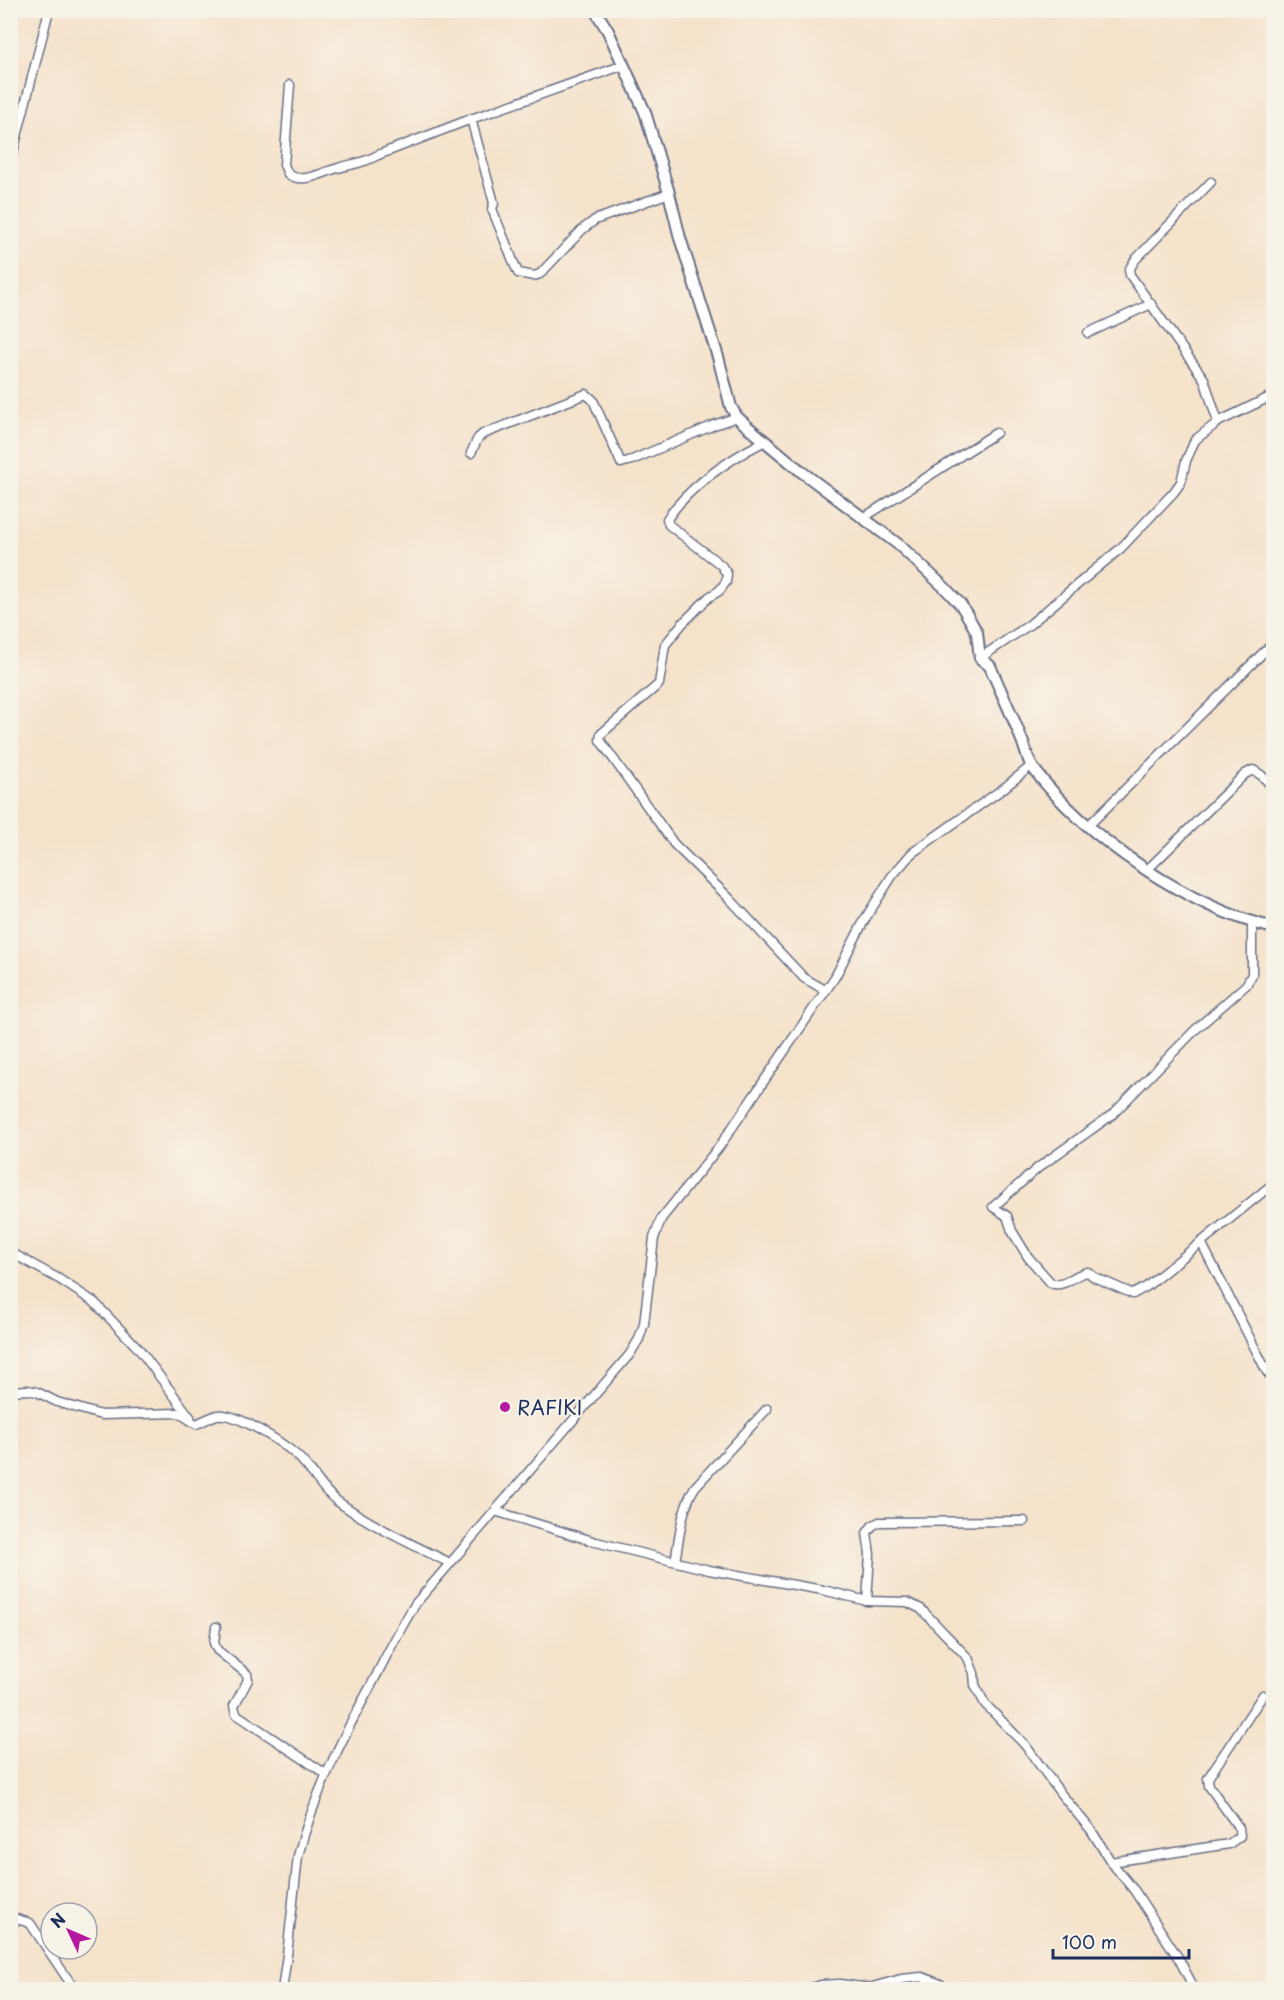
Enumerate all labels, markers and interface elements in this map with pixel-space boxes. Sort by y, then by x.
place label: RAFIKI [517,1392,582,1422]
marker: RAFIKI [498,1400,512,1414]
north arrow [39,1901,99,1961]
text: N [44,1907,71,1933]
scale bar [1053,1922,1190,1960]
text: 100 m [1062,1928,1117,1955]

